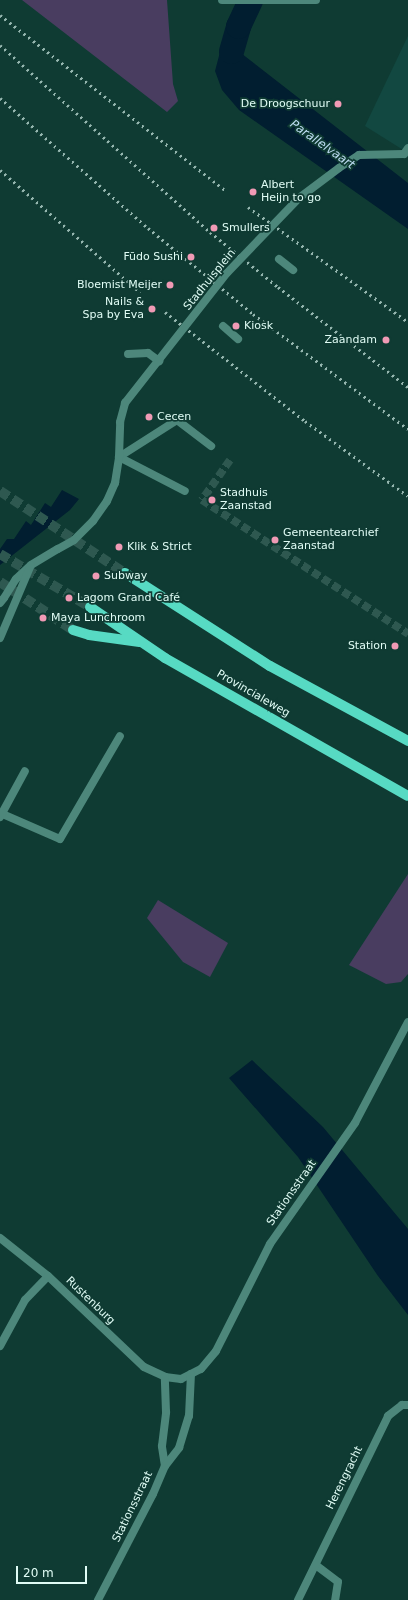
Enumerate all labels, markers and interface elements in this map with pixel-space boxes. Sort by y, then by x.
place label: De Droogschuur [241,97,330,111]
marker: De Droogschuur [333,99,343,109]
water label: Parallelvaart [287,117,357,173]
place label: Albert Heijn to go [261,179,321,205]
marker: Albert Heijn to go [248,187,258,197]
place label: Smullers [222,221,270,235]
marker: Smullers [209,223,219,233]
street label: Stadhuisplein [181,247,239,313]
place label: Fūdo Sushi [123,250,183,264]
marker: Fūdo Sushi [186,252,196,262]
place label: Bloemist Meijer [77,278,162,292]
marker: Bloemist Meijer [165,280,175,290]
place label: Nails & Spa by Eva [83,296,144,322]
marker: Nails & Spa by Eva [147,304,157,314]
place label: Kiosk [244,319,273,333]
marker: Kiosk [231,321,241,331]
place label: Zaandam [325,333,377,347]
marker: Zaandam [380,334,392,346]
place label: Cecen [157,410,191,424]
marker: Cecen [144,412,154,422]
place label: Stadhuis Zaanstad [220,487,272,513]
marker: Stadhuis Zaanstad [207,495,217,505]
place label: Gemeentearchief Zaanstad [283,527,378,553]
marker: Gemeentearchief Zaanstad [270,535,280,545]
place label: Klik & Strict [127,540,192,554]
marker: Klik & Strict [114,542,124,552]
place label: Subway [104,569,147,583]
marker: Subway [91,571,101,581]
place label: Lagom Grand Café [77,591,180,605]
marker: Lagom Grand Café [64,593,74,603]
place label: Maya Lunchroom [51,611,145,625]
marker: Maya Lunchroom [38,613,48,623]
place label: Station [348,639,387,653]
marker: Station [390,641,400,651]
street label: Provincialeweg [214,668,292,720]
street label: Stationsstraat [264,1158,320,1228]
street label: Rustenburg [63,1274,117,1328]
street label: Herengracht [324,1444,366,1512]
street label: Stationsstraat [110,1469,156,1545]
scale bar [18,1558,89,1584]
text: 20 m [23,1566,54,1580]

